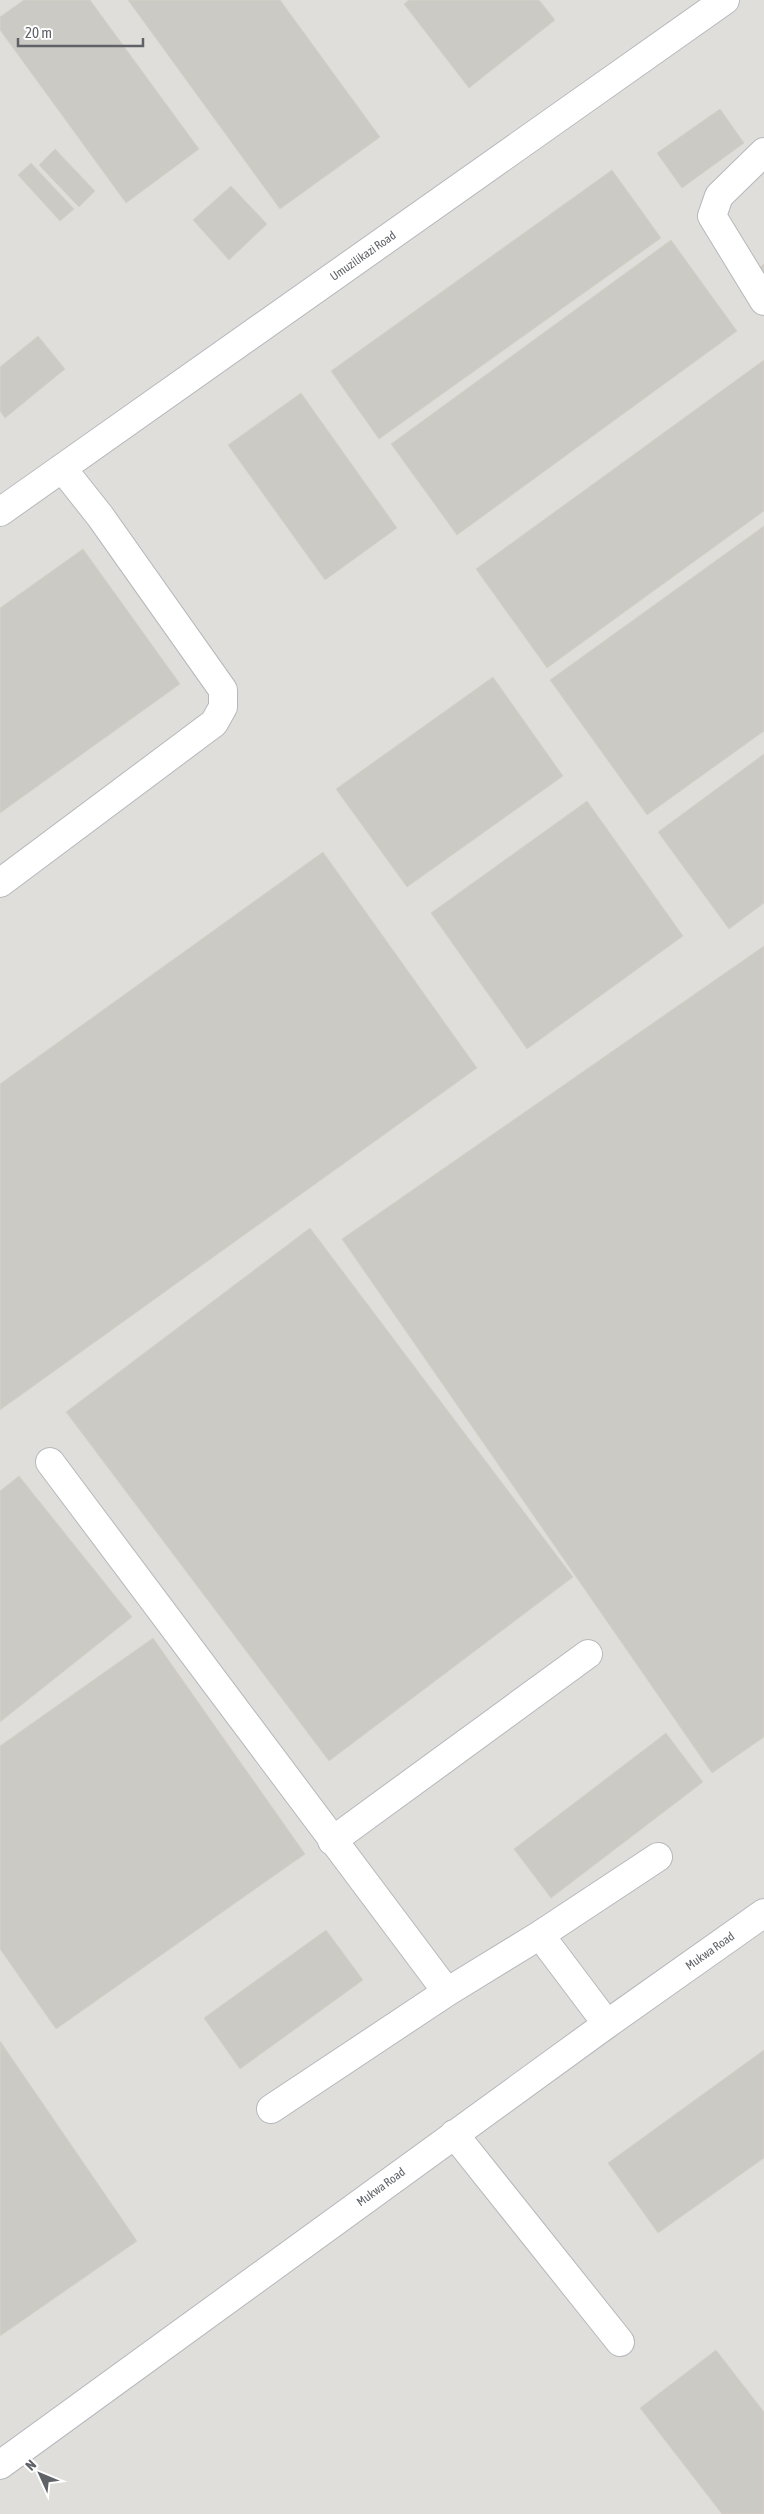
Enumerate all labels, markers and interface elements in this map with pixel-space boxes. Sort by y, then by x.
scale bar [18,15,142,47]
text: 20 m [25,24,52,41]
street label: Umuzilikazi Road [327,228,399,284]
street label: Mukwa Road [683,1929,737,1973]
street label: Mukwa Road [354,2165,408,2209]
north arrow [15,2449,65,2499]
text: N [22,2456,39,2473]

